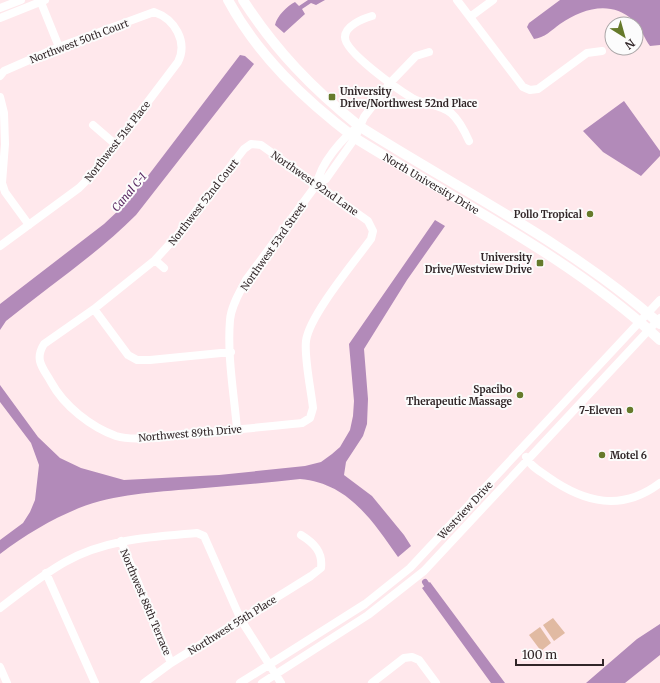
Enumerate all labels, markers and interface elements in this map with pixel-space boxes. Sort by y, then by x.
north arrow [604,16,644,56]
street label: Northwest 50th Court [28,17,131,66]
text: N [622,36,638,52]
place label: University Drive/Northwest 52nd Place [340,85,478,110]
marker: University Drive/Northwest 52nd Place [327,92,337,102]
street label: Northwest 51st Place [82,98,153,184]
street label: Northwest 92nd Lane [269,148,361,218]
street label: North University Drive [381,151,481,217]
street label: Northwest 52nd Court [166,156,241,248]
water label: Canal C-1 [109,169,150,215]
street label: Northwest 53rd Street [238,199,309,293]
place label: Pollo Tropical [514,208,583,221]
marker: Pollo Tropical [585,209,595,219]
place label: University Drive/Westview Drive [425,251,533,276]
marker: University Drive/Westview Drive [535,258,545,268]
place label: Spacibo Therapeutic Massage [406,383,513,408]
marker: Spacibo Therapeutic Massage [515,390,525,400]
place label: 7-Eleven [579,404,622,417]
marker: 7-Eleven [625,405,635,415]
street label: Northwest 89th Drive [138,423,242,444]
place label: Motel 6 [610,449,647,462]
marker: Motel 6 [597,450,607,460]
street label: Westview Drive [434,479,496,543]
street label: Northwest 88th Terrace [117,547,174,657]
street label: Northwest 55th Place [186,593,279,658]
scale bar [516,641,603,667]
text: 100 m [522,647,557,662]

